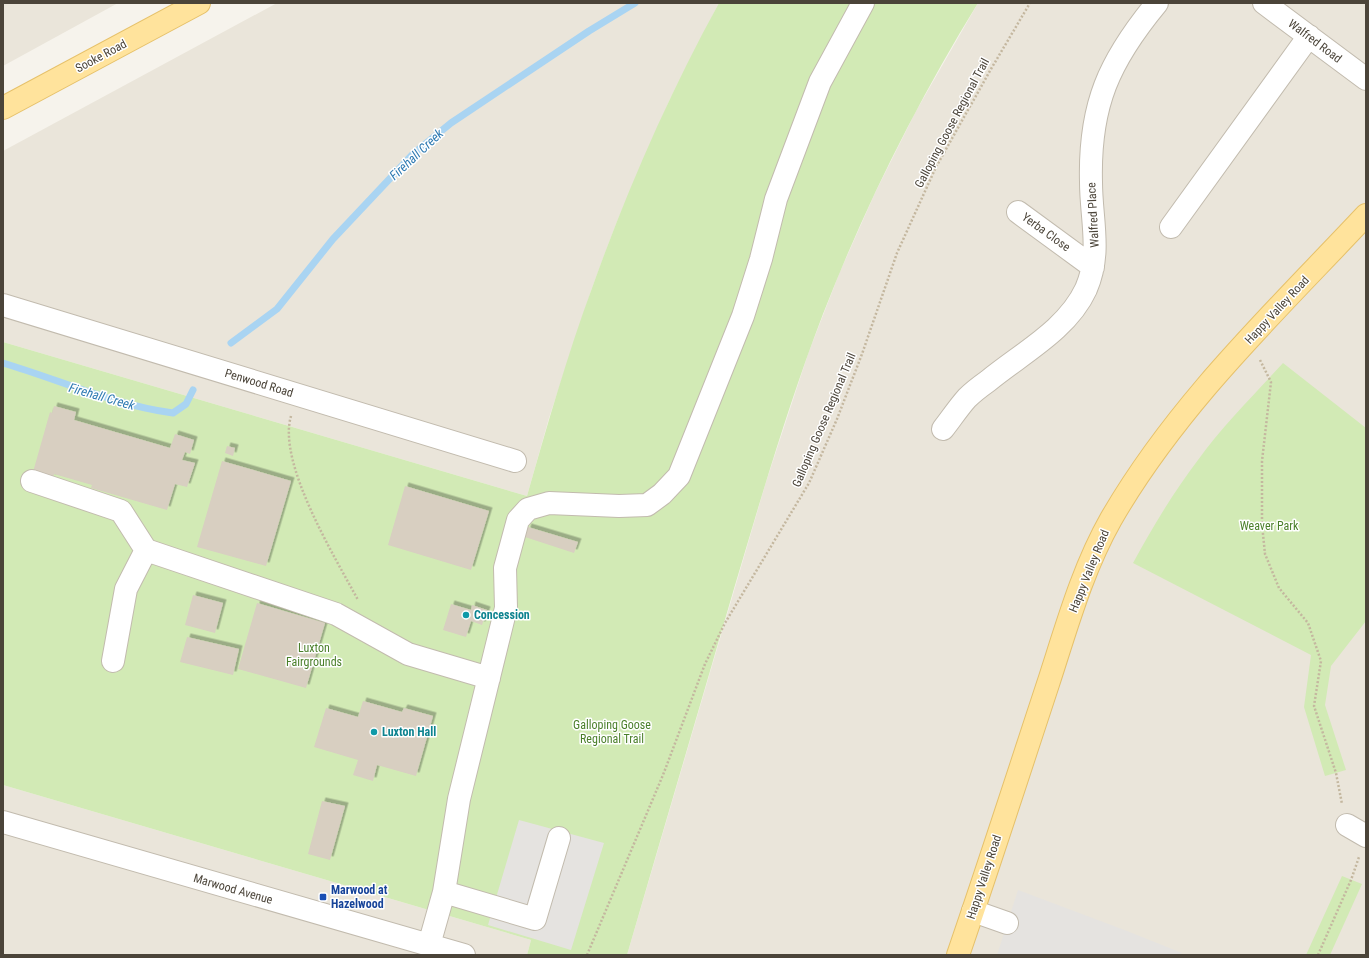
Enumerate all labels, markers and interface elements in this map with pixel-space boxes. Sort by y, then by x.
street label: Walfred Road [1286,16,1344,66]
street label: Sooke Road [73,37,129,75]
street label: Galloping Goose Regional Trail [912,56,992,190]
water label: Firehall Creek [386,126,446,183]
street label: Walfred Place [1084,182,1102,248]
street label: Yerba Close [1019,210,1073,254]
street label: Happy Valley Road [1242,273,1312,347]
street label: Galloping Goose Regional Trail [789,351,859,489]
street label: Penwood Road [223,366,295,400]
water label: Firehall Creek [67,380,137,413]
park label: Weaver Park [1240,519,1299,533]
street label: Happy Valley Road [1066,528,1112,614]
place label: Concession [474,608,530,622]
marker: Concession [461,610,471,620]
park label: Luxton Fairgrounds [286,641,342,669]
park label: Galloping Goose Regional Trail [573,718,651,746]
place label: Luxton Hall [382,725,436,739]
marker: Luxton Hall [369,727,379,737]
street label: Happy Valley Road [964,833,1004,921]
street label: Marwood Avenue [192,871,275,907]
place label: Marwood at Hazelwood [331,883,388,911]
marker: Marwood at Hazelwood [318,892,328,902]

